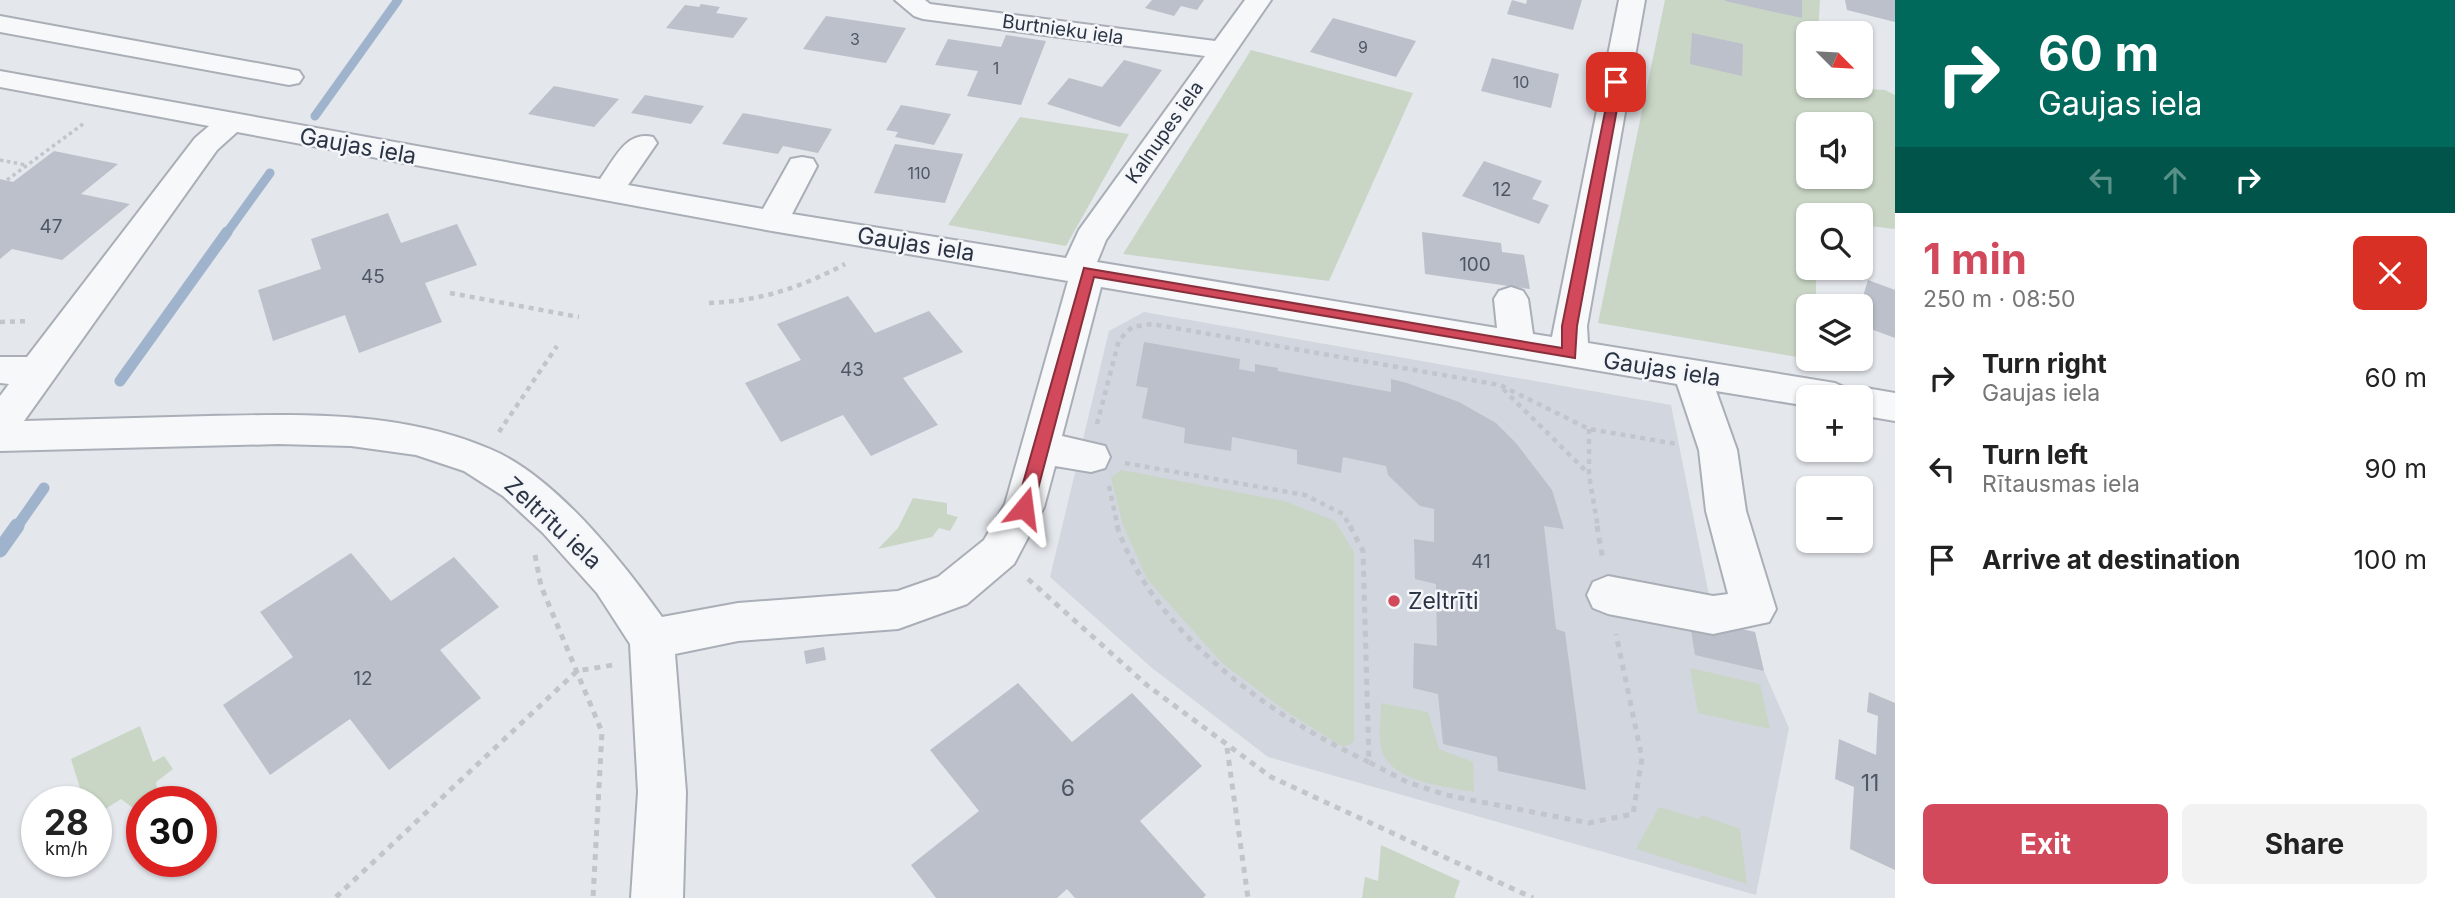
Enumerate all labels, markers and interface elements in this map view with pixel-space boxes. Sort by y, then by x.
street label: Burtnieku iela [1001,10,1125,49]
north arrow [1796,21,1872,98]
map controls [1796,21,1873,553]
text: 60 m [2038,24,2159,83]
icon: right [1923,28,2014,119]
house number: 3 [850,29,860,49]
house number: 9 [1358,37,1368,57]
pin [1586,52,1646,112]
house number: 1 [993,58,999,78]
icon: arrive [1597,63,1635,101]
house number: 10 [1513,72,1529,92]
street label: Kalnupes iela [1121,77,1208,188]
text: Gaujas iela [2038,84,2203,123]
button: sound [1796,112,1873,189]
street label: Gaujas iela [297,122,419,170]
icon: left [2083,161,2121,199]
icon: ahead [2156,161,2194,199]
icon: right [2229,161,2267,199]
house number: 110 [907,163,931,183]
house number: 12 [1492,178,1512,201]
button: search [1796,203,1873,280]
house number: 47 [39,215,63,238]
street label: Gaujas iela [855,221,977,267]
text: 1 min [1923,233,2027,284]
button: close [2353,236,2427,310]
house number: 100 [1459,253,1491,276]
house number: 45 [361,265,385,288]
text: 250 m · 08:50 [1923,285,2076,313]
button: layers [1796,294,1873,371]
street label: Gaujas iela [1601,346,1723,392]
text: Turn right [1982,348,2107,379]
house number: 43 [840,358,864,381]
icon: right [1923,359,1961,397]
text: 60 m [2364,362,2427,393]
text: Gaujas iela [1982,379,2100,407]
button: + [1796,385,1873,462]
text: Turn left [1982,439,2088,470]
icon: left [1923,450,1961,488]
text: 90 m [2364,453,2427,484]
text: Rītausmas iela [1982,470,2140,498]
street label: Zeltrītu iela [499,471,607,575]
position arrow [987,471,1061,545]
button: − [1796,476,1873,553]
icon: arrive [1923,541,1961,579]
text: Arrive at destination [1982,544,2241,575]
text: 100 m [2354,544,2427,575]
house number: 41 [1471,550,1491,573]
place label: Zeltrīti [1408,587,1479,615]
marker: Zeltrīti [1386,593,1402,609]
house number: 12 [353,667,373,690]
house number: 11 [1861,769,1879,797]
house number: 6 [1061,774,1075,802]
speed limit sign: 30 [126,786,217,877]
text: 28 [44,801,89,843]
button: Exit [1923,804,2168,884]
button: Share [2182,804,2427,884]
text: km/h [45,838,88,859]

